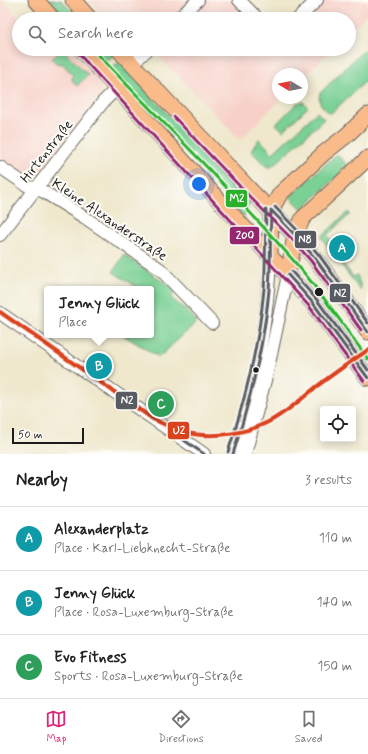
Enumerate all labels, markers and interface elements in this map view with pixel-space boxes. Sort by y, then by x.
search box [12,12,356,56]
icon: search [26,23,48,45]
text: Search here [58,24,134,44]
north arrow [272,68,308,104]
street label: Hirtenstraße [16,116,77,187]
street label: Kleine Alexanderstraße [48,174,171,265]
your location [189,174,209,194]
line badge: M2 [225,189,248,208]
text: M2 [229,192,245,206]
line badge: 200 [229,226,260,245]
text: 200 [236,229,255,243]
line badge: N8 [294,230,317,249]
text: N8 [298,233,312,247]
pin: A [329,233,355,263]
line badge: N2 [329,283,351,303]
popup [44,286,154,338]
unlabelled marker [313,286,325,298]
text: N2 [334,287,347,301]
text: Jenny Glück [58,294,140,314]
text: Place [58,314,87,331]
pin: B [86,351,112,381]
unlabelled marker [251,365,261,375]
pin: C [148,389,174,419]
line badge: N2 [115,391,138,410]
text: N2 [121,394,134,408]
map controls [320,406,356,442]
button: locate [320,406,356,442]
line badge: U2 [167,421,190,440]
text: U2 [173,424,186,438]
scale bar [12,426,84,445]
text: 50 m [18,428,43,442]
text: Nearby [16,469,68,491]
text: 3 results [305,472,352,489]
text: Alexanderplatz [54,520,149,540]
text: A [25,530,33,547]
text: 110 m [319,530,352,547]
text: Place · Karl-Liebknecht-Straße [54,540,230,557]
text: Jenny Glück [54,584,135,604]
text: B [25,594,33,611]
text: 140 m [317,594,352,611]
text: Place · Rosa-Luxemburg-Straße [54,604,234,621]
text: Evo Fitness [54,648,126,668]
text: C [24,658,34,675]
text: 150 m [318,658,352,675]
text: Sports · Rosa-Luxemburg-Straße [54,668,243,685]
tab: Map [45,708,67,746]
tab: Directions [158,708,204,746]
tab: Saved [295,708,322,746]

